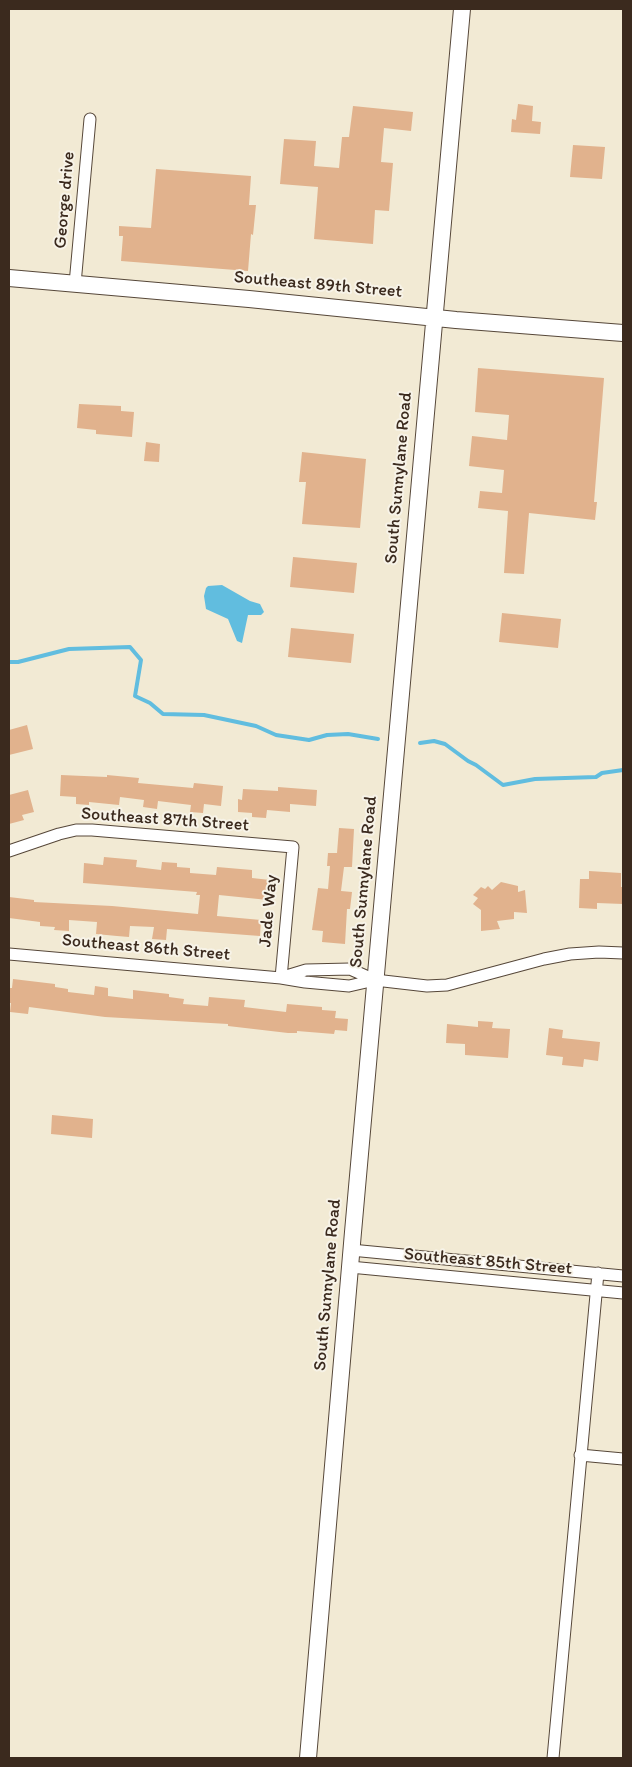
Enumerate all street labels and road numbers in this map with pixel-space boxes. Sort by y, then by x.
street label: George drive [50,151,80,249]
street label: Southeast 89th Street [233,267,403,303]
street label: South Sunnylane Road [381,391,417,565]
street label: South Sunnylane Road [346,795,382,969]
street label: Southeast 87th Street [80,803,250,837]
street label: Jade Way [255,874,283,948]
street label: Southeast 86th Street [61,930,231,966]
street label: South Sunnylane Road [310,1198,346,1372]
street label: Southeast 85th Street [403,1244,573,1280]

